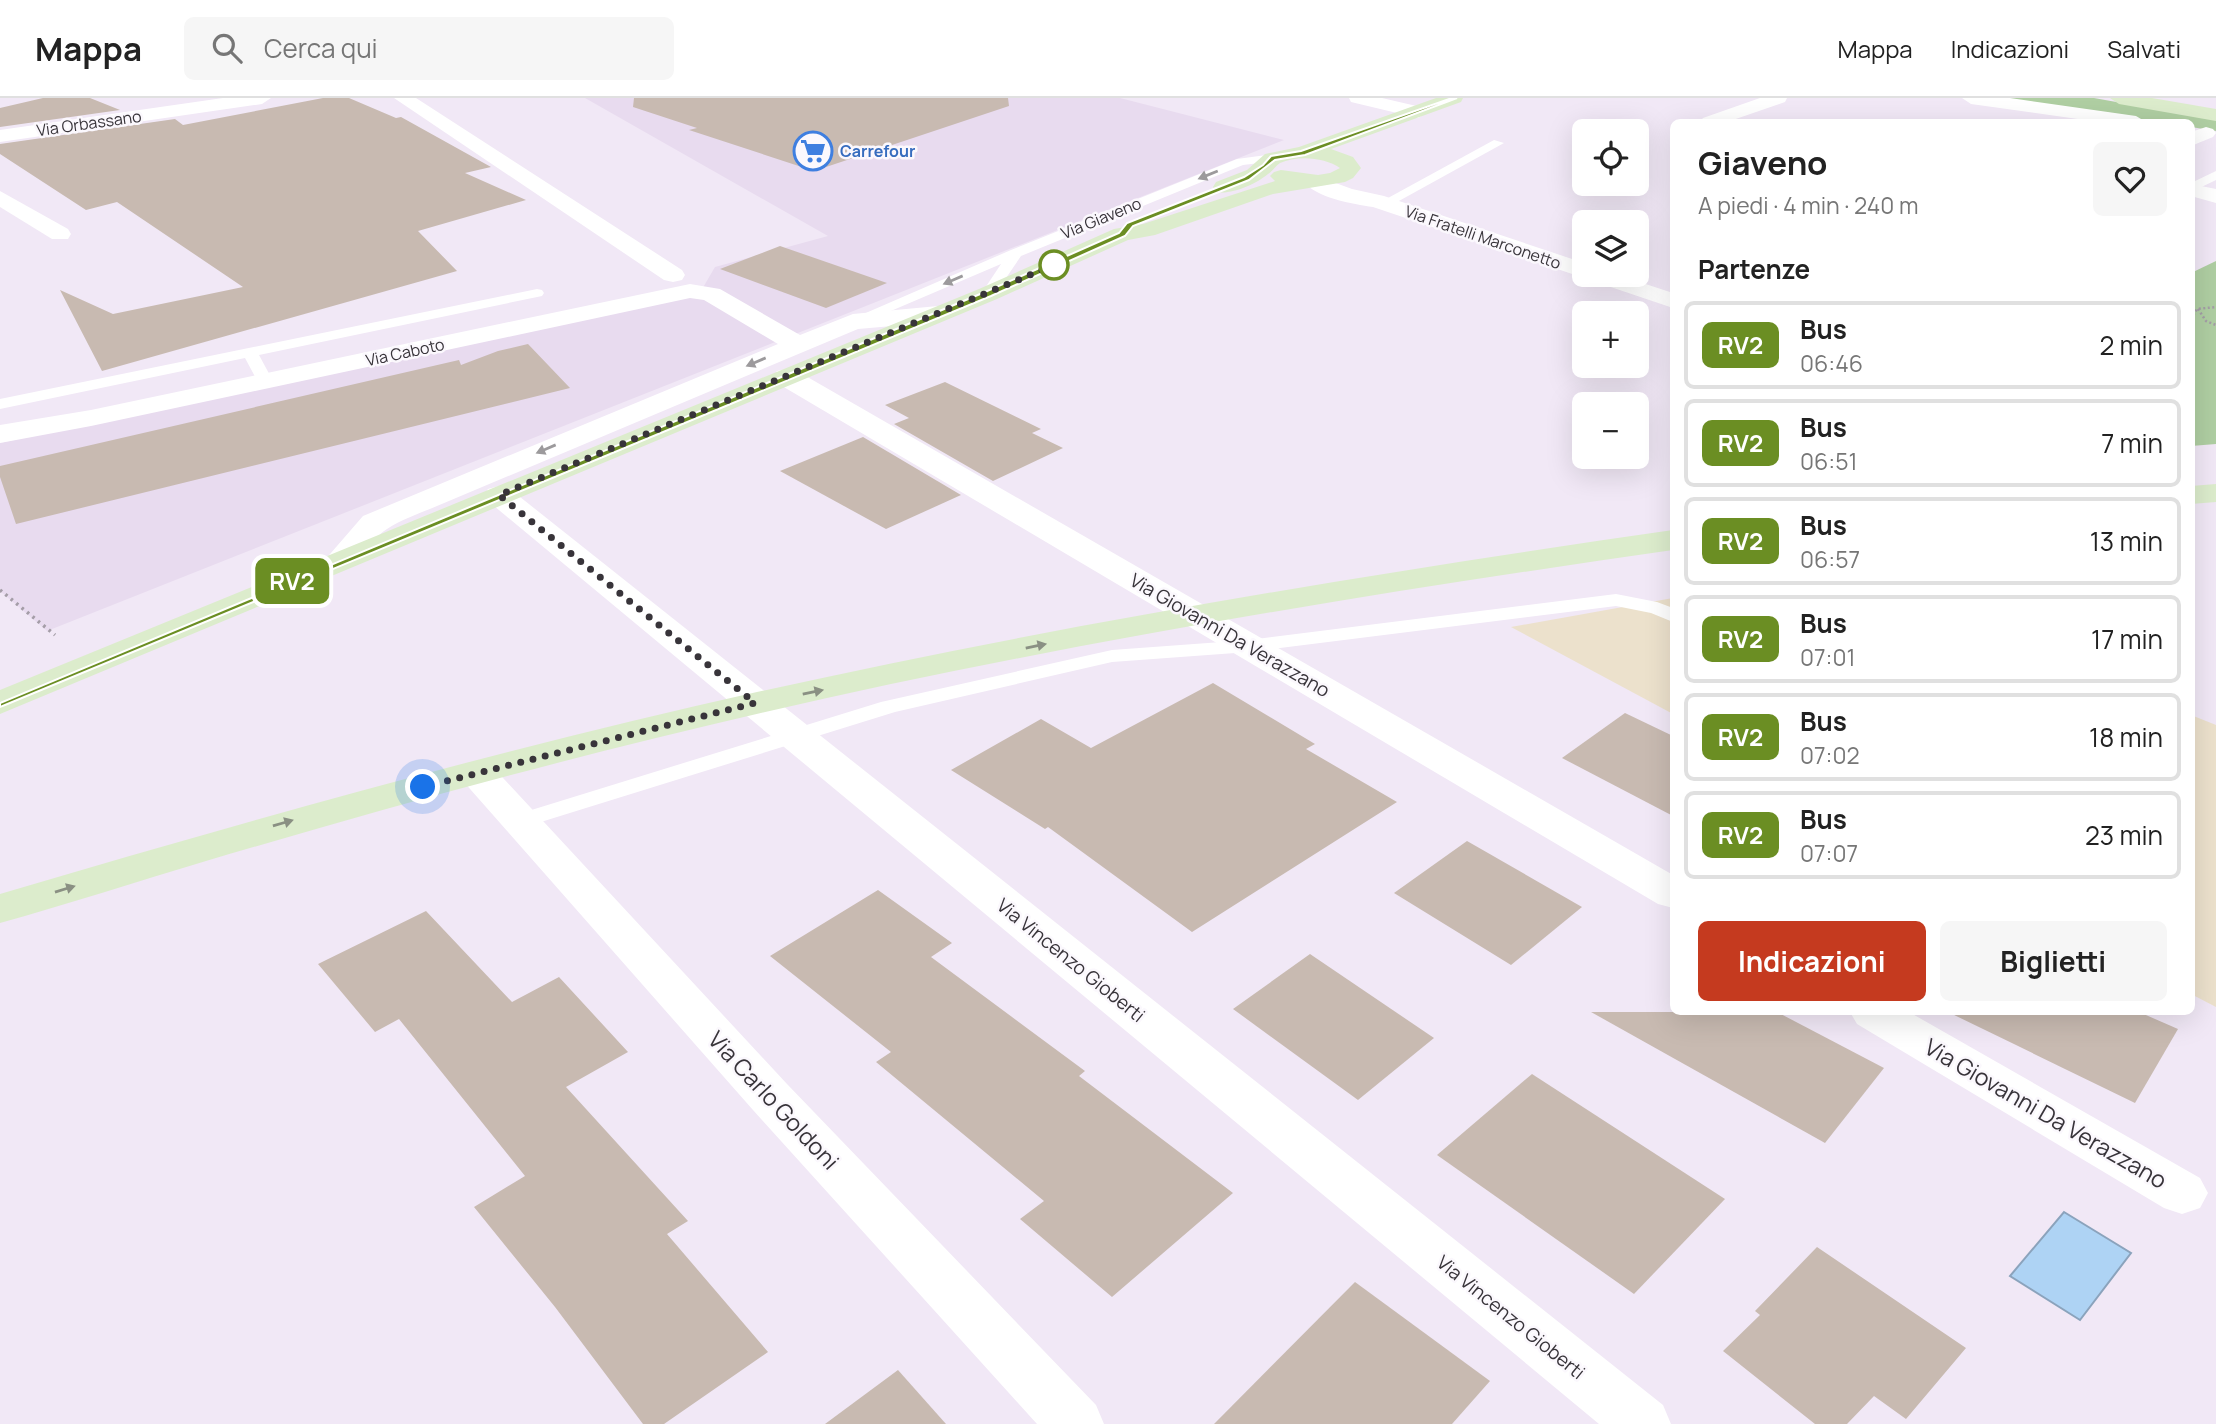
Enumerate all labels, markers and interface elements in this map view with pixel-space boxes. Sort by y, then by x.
search box [184,17,674,80]
text: Mappa [35,26,142,71]
icon: search [208,29,246,67]
text: Cerca qui [264,30,378,66]
text: Mappa [1837,32,1913,65]
text: Indicazioni [1951,32,2069,65]
text: Salvati [2107,32,2181,65]
street label: Via Orbassano [35,105,143,141]
map controls [1572,119,1649,469]
button: locate [1572,119,1649,196]
supermarket icon: Carrefour [792,130,834,172]
place label: Carrefour [840,140,915,162]
text: Giaveno [1698,140,1827,185]
button: heart [2093,142,2167,216]
one-way arrow [1197,170,1218,181]
text: A piedi · 4 min · 240 m [1698,189,1918,221]
street label: Via Giaveno [1058,192,1144,244]
street label: Via Fratelli Marconetto [1402,200,1564,274]
button: layers [1572,210,1649,287]
unlabelled marker [1039,250,1069,280]
text: Partenze [1698,251,1810,287]
one-way arrow [942,274,963,285]
button: + [1572,301,1649,378]
text: Bus [1800,311,1847,347]
text: 2 min [2099,327,2163,363]
text: RV2 [1718,328,1763,361]
street label: Via Caboto [364,333,446,371]
text: 06:46 [1800,347,1863,379]
one-way arrow [745,357,766,368]
button: − [1572,392,1649,469]
text: Bus [1800,409,1847,445]
text: 7 min [2101,425,2163,461]
text: RV2 [1718,426,1763,459]
one-way arrow [535,444,556,455]
text: 06:51 [1800,445,1857,477]
text: Bus [1800,507,1847,543]
text: 13 min [2090,523,2163,559]
text: RV2 [1718,524,1763,557]
text: 06:57 [1800,543,1860,575]
line badge: RV2 [252,558,332,604]
text: RV2 [269,564,315,597]
street label: Via Giovanni Da Verazzano [1125,567,1335,703]
text: Bus [1800,605,1847,641]
text: 17 min [2091,621,2163,657]
text: RV2 [1718,622,1763,655]
one-way arrow [1025,640,1047,651]
text: 07:01 [1800,641,1855,673]
one-way arrow [802,686,824,697]
text: Bus [1800,703,1847,739]
text: 18 min [2089,719,2163,755]
text: RV2 [1718,720,1763,753]
text: 07:02 [1800,739,1860,771]
your location [405,769,440,804]
text: Bus [1800,801,1847,837]
text: 23 min [2085,817,2163,853]
one-way arrow [273,818,294,828]
text: RV2 [1718,818,1763,851]
text: 07:07 [1800,837,1858,869]
one-way arrow [55,884,76,894]
street label: Via Vincenzo Gioberti [991,892,1151,1028]
button: Indicazioni [1698,921,1926,1001]
button: Biglietti [1940,921,2167,1001]
street label: Via Carlo Goldoni [701,1024,847,1176]
street label: Via Giovanni Da Verazzano [1919,1030,2173,1196]
street label: Via Vincenzo Gioberti [1431,1249,1591,1385]

